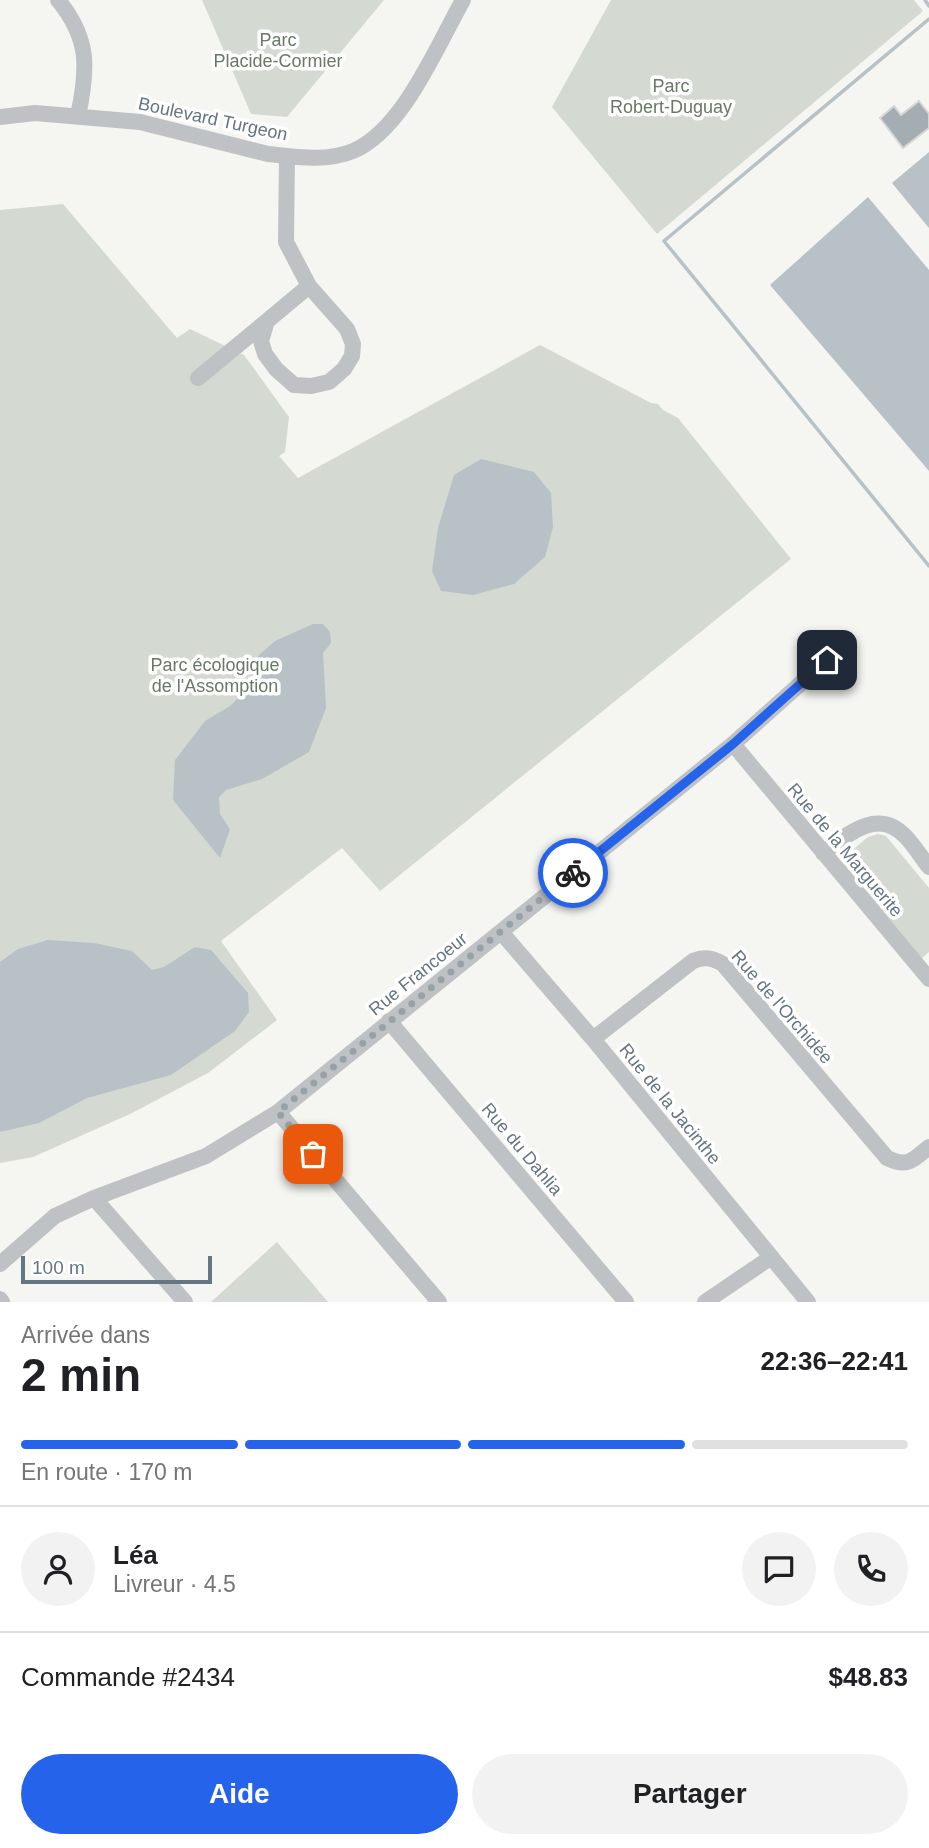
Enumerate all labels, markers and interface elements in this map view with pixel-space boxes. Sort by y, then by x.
park label: Parc Placide-Cormier [213,30,343,71]
park label: Parc Robert-Duguay [610,76,732,117]
street label: Boulevard Turgeon [137,93,289,145]
pin [797,630,857,690]
icon: home [808,641,846,679]
park label: Parc écologique de l'Assomption [150,655,280,696]
street label: Rue de la Marguerite [783,779,907,921]
courier [538,838,608,908]
icon: bike [554,854,592,892]
street label: Rue Francoeur [365,928,471,1020]
street label: Rue de l'Orchidée [727,946,837,1068]
street label: Rue de la Jacinthe [615,1040,725,1168]
street label: Rue du Dahlia [478,1099,567,1200]
pin [283,1124,343,1184]
icon: bag [294,1135,332,1173]
scale bar [21,1253,212,1285]
text: 100 m [32,1257,85,1278]
text: Arrivée dans [21,1322,150,1348]
text: 22:36–22:41 [761,1346,908,1376]
text: 2 min [21,1349,141,1401]
text: En route · 170 m [21,1459,192,1485]
button: person [21,1532,95,1606]
button: chat [742,1532,816,1606]
button: phone [834,1532,908,1606]
text: Léa [113,1540,158,1570]
text: Livreur · 4.5 [113,1571,236,1597]
text: Commande #2434 [21,1662,235,1692]
text: $48.83 [828,1662,908,1692]
button: Aide [21,1754,458,1834]
button: Partager [472,1754,908,1834]

